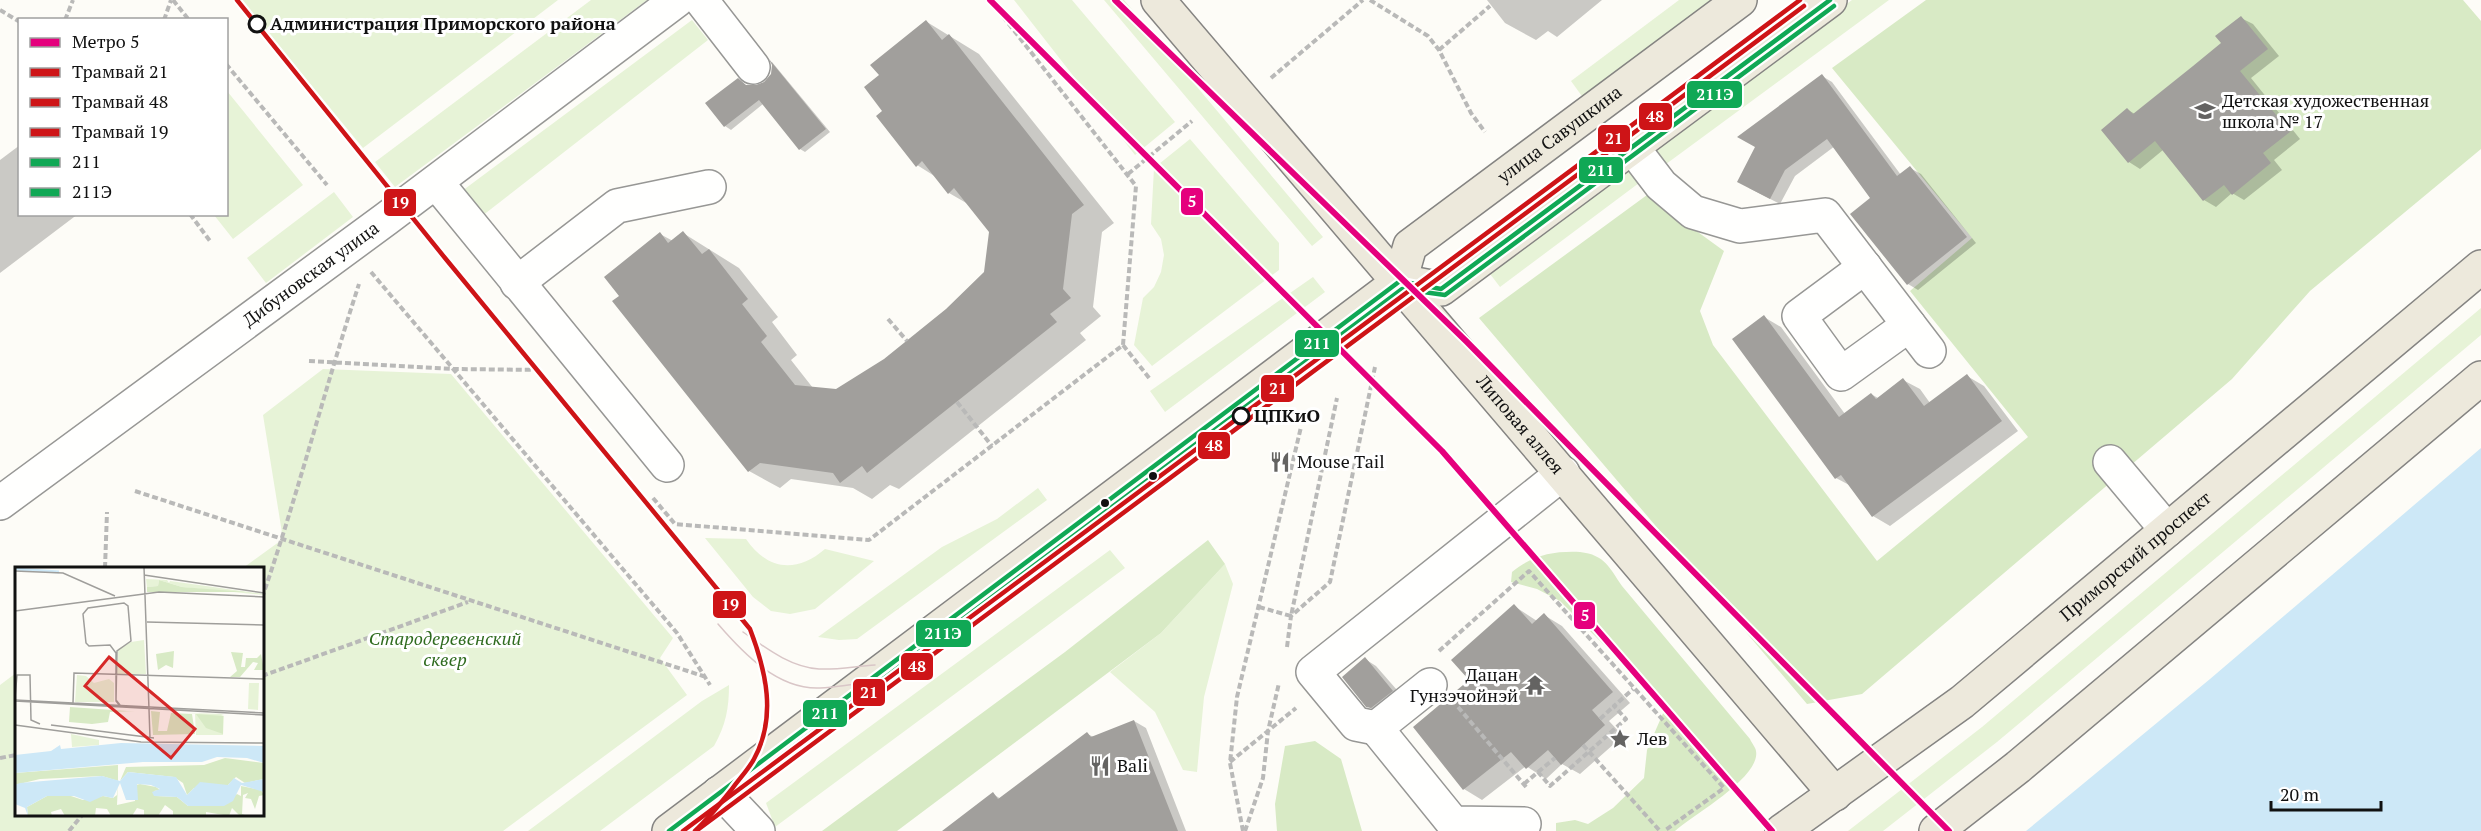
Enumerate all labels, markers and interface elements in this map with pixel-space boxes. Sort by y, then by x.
place label: Администрация Приморского района [270,11,616,35]
marker: Администрация Приморского района [248,15,266,33]
legend [18,18,228,216]
text: Метро 5 [72,29,140,53]
text: Трамвай 21 [72,59,168,83]
street label: улица Савушкина [1491,79,1626,188]
line badge: 211Э [1686,80,1743,109]
text: 211Э [1696,83,1734,105]
place label: Детская художественная школа № 17 [2222,88,2429,133]
text: Трамвай 48 [72,89,168,113]
school or university icon: Детская художественная школа № 17 [2193,99,2217,123]
line badge: 48 [1638,102,1673,131]
text: 48 [1646,105,1664,127]
text: Трамвай 19 [72,119,168,143]
line badge: 21 [1597,124,1631,153]
text: 21 [1605,127,1623,149]
text: 211 [72,149,101,173]
line badge: 211 [1578,156,1624,184]
text: 211 [1587,159,1615,181]
text: 211Э [72,179,112,203]
line badge: 5 [1180,187,1204,216]
line badge: 19 [383,188,417,217]
text: 5 [1187,190,1197,212]
text: 19 [391,191,409,213]
street label: Дибуновская улица [237,215,383,332]
line badge: 211 [1294,329,1340,358]
text: 211 [1303,332,1331,354]
street label: Липовая аллея [1471,368,1570,479]
line badge: 21 [1260,374,1295,403]
text: 21 [1269,377,1287,399]
place label: ЦПКиО [1254,403,1320,427]
marker: ЦПКиО [1232,407,1250,425]
line badge: 48 [1197,431,1231,460]
text: 48 [1205,434,1223,456]
place label: Mouse Tail [1297,449,1385,473]
restaurant icon: Mouse Tail [1268,450,1292,474]
unlabelled marker [1147,470,1159,482]
street label: Приморский проспект [2054,485,2216,626]
unlabelled marker [1099,497,1111,509]
inset map [15,567,264,816]
line badge: 19 [712,590,747,619]
text: 19 [721,593,739,615]
line badge: 5 [1573,601,1596,630]
text: 5 [1580,604,1590,626]
line badge: 211Э [915,619,972,648]
text: 211Э [924,622,962,644]
park label: Стародеревенский сквер [369,626,522,671]
line badge: 48 [900,652,934,681]
text: 48 [908,655,926,677]
place label: Дацан Гунзэчойнэй [1410,662,1518,707]
temple icon: Дацан Гунзэчойнэй [1523,673,1547,697]
line badge: 21 [852,678,886,707]
text: 21 [860,681,878,703]
line badge: 211 [802,699,848,728]
text: 211 [811,702,839,724]
place label: Лев [1636,726,1667,750]
place icon: Лев [1608,727,1632,751]
place label: Bali [1117,753,1148,777]
restaurant icon: Bali [1088,754,1112,778]
scale bar [2271,774,2380,812]
text: 20 m [2280,782,2320,806]

